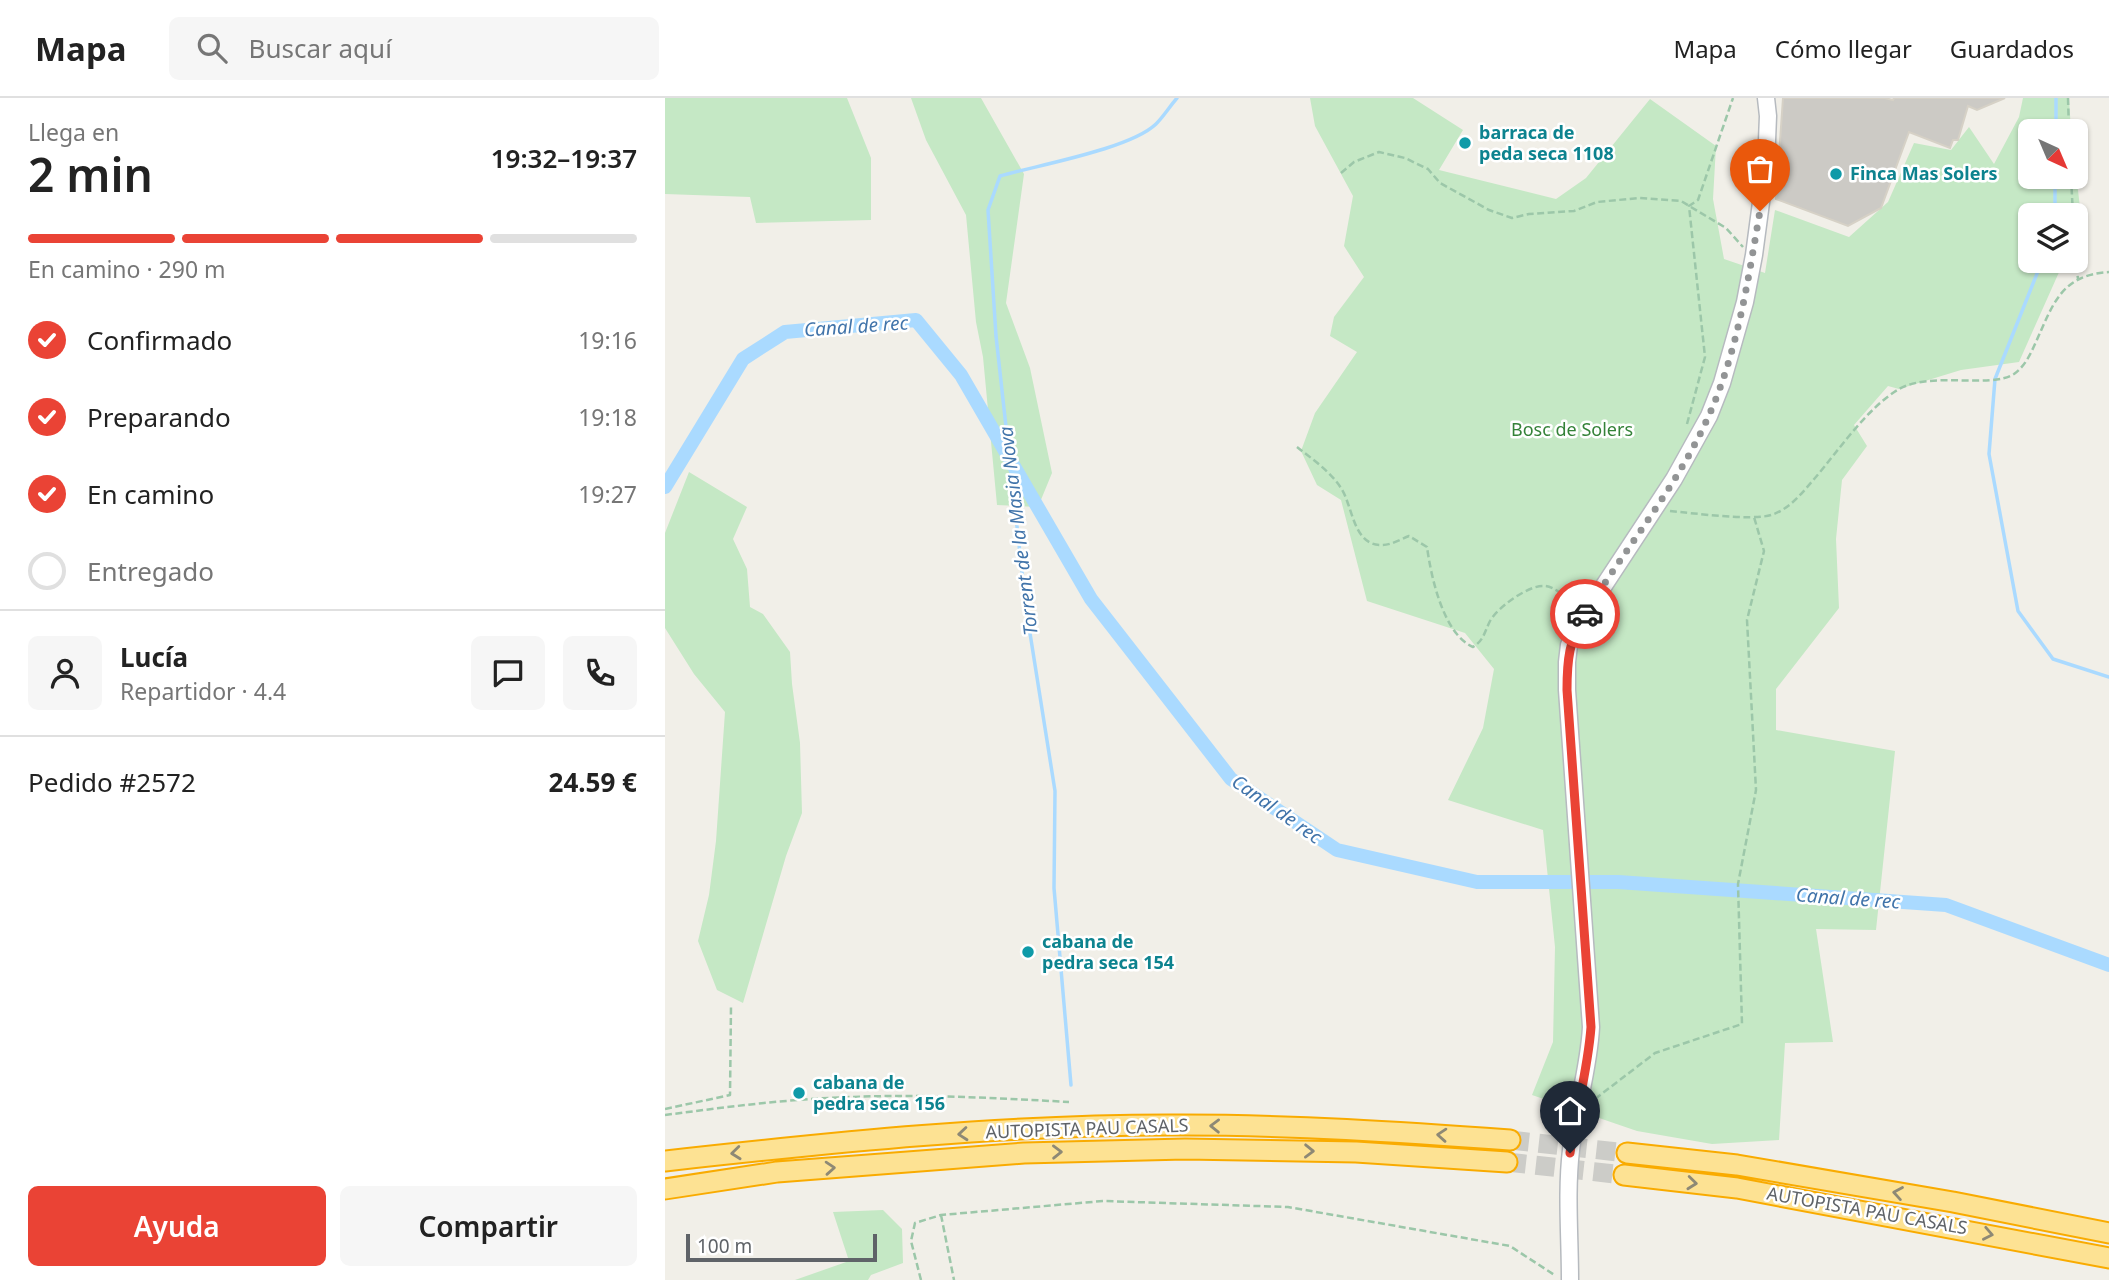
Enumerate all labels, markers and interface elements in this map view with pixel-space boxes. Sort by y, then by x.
search box [169,17,659,80]
text: Mapa [35,26,127,71]
icon: search [193,29,231,67]
text: Buscar aquí [249,30,392,66]
text: Mapa [1673,32,1737,65]
text: Cómo llegar [1775,32,1912,65]
text: Guardados [1950,32,2074,65]
text: Llega en [28,116,119,148]
north arrow [2018,119,2088,189]
map controls [2018,119,2088,273]
place label: barraca de peda seca 1108 [1479,120,1614,165]
marker: barraca de peda seca 1108 [1457,135,1473,151]
pin [1730,139,1790,211]
text: 19:32–19:37 [491,140,637,176]
text: 2 min [28,143,153,205]
icon: bag [1741,150,1779,188]
place label: Finca Mas Solers [1850,161,1998,185]
marker: Finca Mas Solers [1828,166,1844,182]
button: layers [2018,203,2088,273]
text: En camino · 290 m [28,253,226,285]
water label: Canal de rec [803,309,909,343]
icon: check [28,321,66,359]
text: Confirmado [87,322,232,358]
text: 19:16 [578,324,637,356]
icon: check [28,398,66,436]
text: Preparando [87,399,231,435]
text: 19:18 [578,401,637,433]
park label: Bosc de Solers [1511,417,1633,441]
water label: Torrent de la Masia Nova [992,425,1044,637]
icon: check [28,475,66,513]
text: En camino [87,476,214,512]
text: 19:27 [578,478,637,510]
text: Entregado [87,553,214,589]
courier [1550,579,1620,649]
icon: car [1566,595,1604,633]
button: person [28,636,102,710]
button: chat [471,636,545,710]
button: phone [563,636,637,710]
text: Lucía [120,639,188,675]
text: Repartidor · 4.4 [120,675,286,707]
text: Pedido #2572 [28,764,196,800]
text: 24.59 € [549,764,637,800]
water label: Canal de rec [1227,768,1327,850]
water label: Canal de rec [1795,881,1901,915]
place label: cabana de pedra seca 154 [1042,929,1174,974]
marker: cabana de pedra seca 154 [1020,944,1036,960]
place label: cabana de pedra seca 156 [813,1070,945,1115]
pin [1540,1081,1600,1153]
marker: cabana de pedra seca 156 [791,1085,807,1101]
icon: home [1551,1092,1589,1130]
street label: AUTOPISTA PAU CASALS [985,1112,1189,1144]
one-way arrow [1209,1118,1220,1133]
one-way arrow [957,1126,968,1141]
one-way arrow [1436,1128,1447,1143]
one-way arrow [1052,1144,1062,1160]
one-way arrow [1303,1144,1314,1159]
one-way arrow [730,1146,742,1161]
one-way arrow [825,1161,836,1176]
one-way arrow [1686,1175,1698,1190]
street label: AUTOPISTA PAU CASALS [1765,1181,1969,1239]
button: Ayuda [28,1186,326,1266]
button: Compartir [340,1186,637,1266]
one-way arrow [1892,1186,1903,1201]
one-way arrow [1982,1225,1994,1240]
scale bar [686,1231,877,1263]
text: 100 m [697,1233,752,1259]

